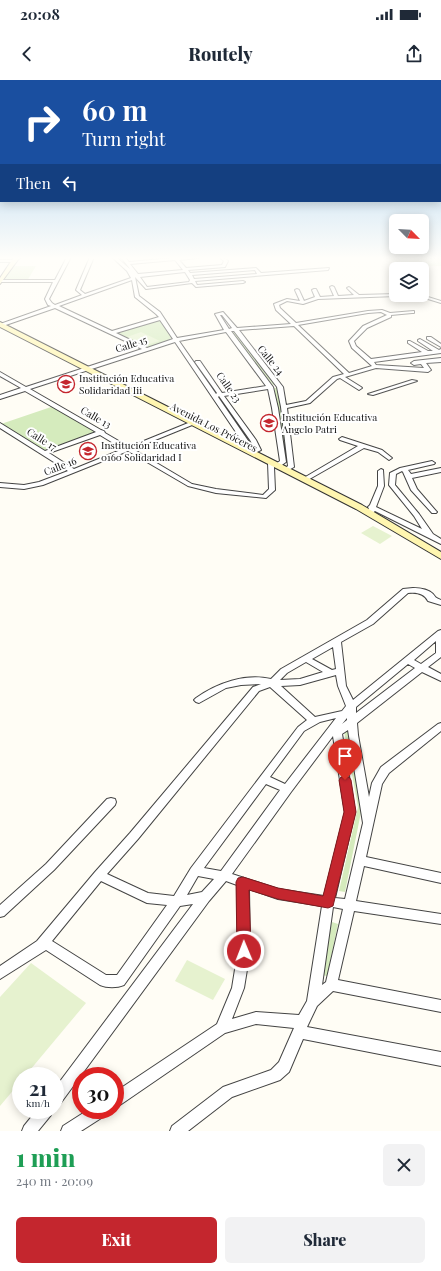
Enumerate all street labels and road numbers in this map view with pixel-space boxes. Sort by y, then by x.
street label: Calle 15 [113,332,149,356]
street label: Calle 24 [255,342,287,378]
street label: Calle 23 [213,369,245,405]
street label: Avenida Los Próceres [167,399,260,455]
street label: Calle 13 [78,403,114,432]
street label: Calle 17 [24,424,60,454]
street label: Calle 16 [42,453,78,479]

